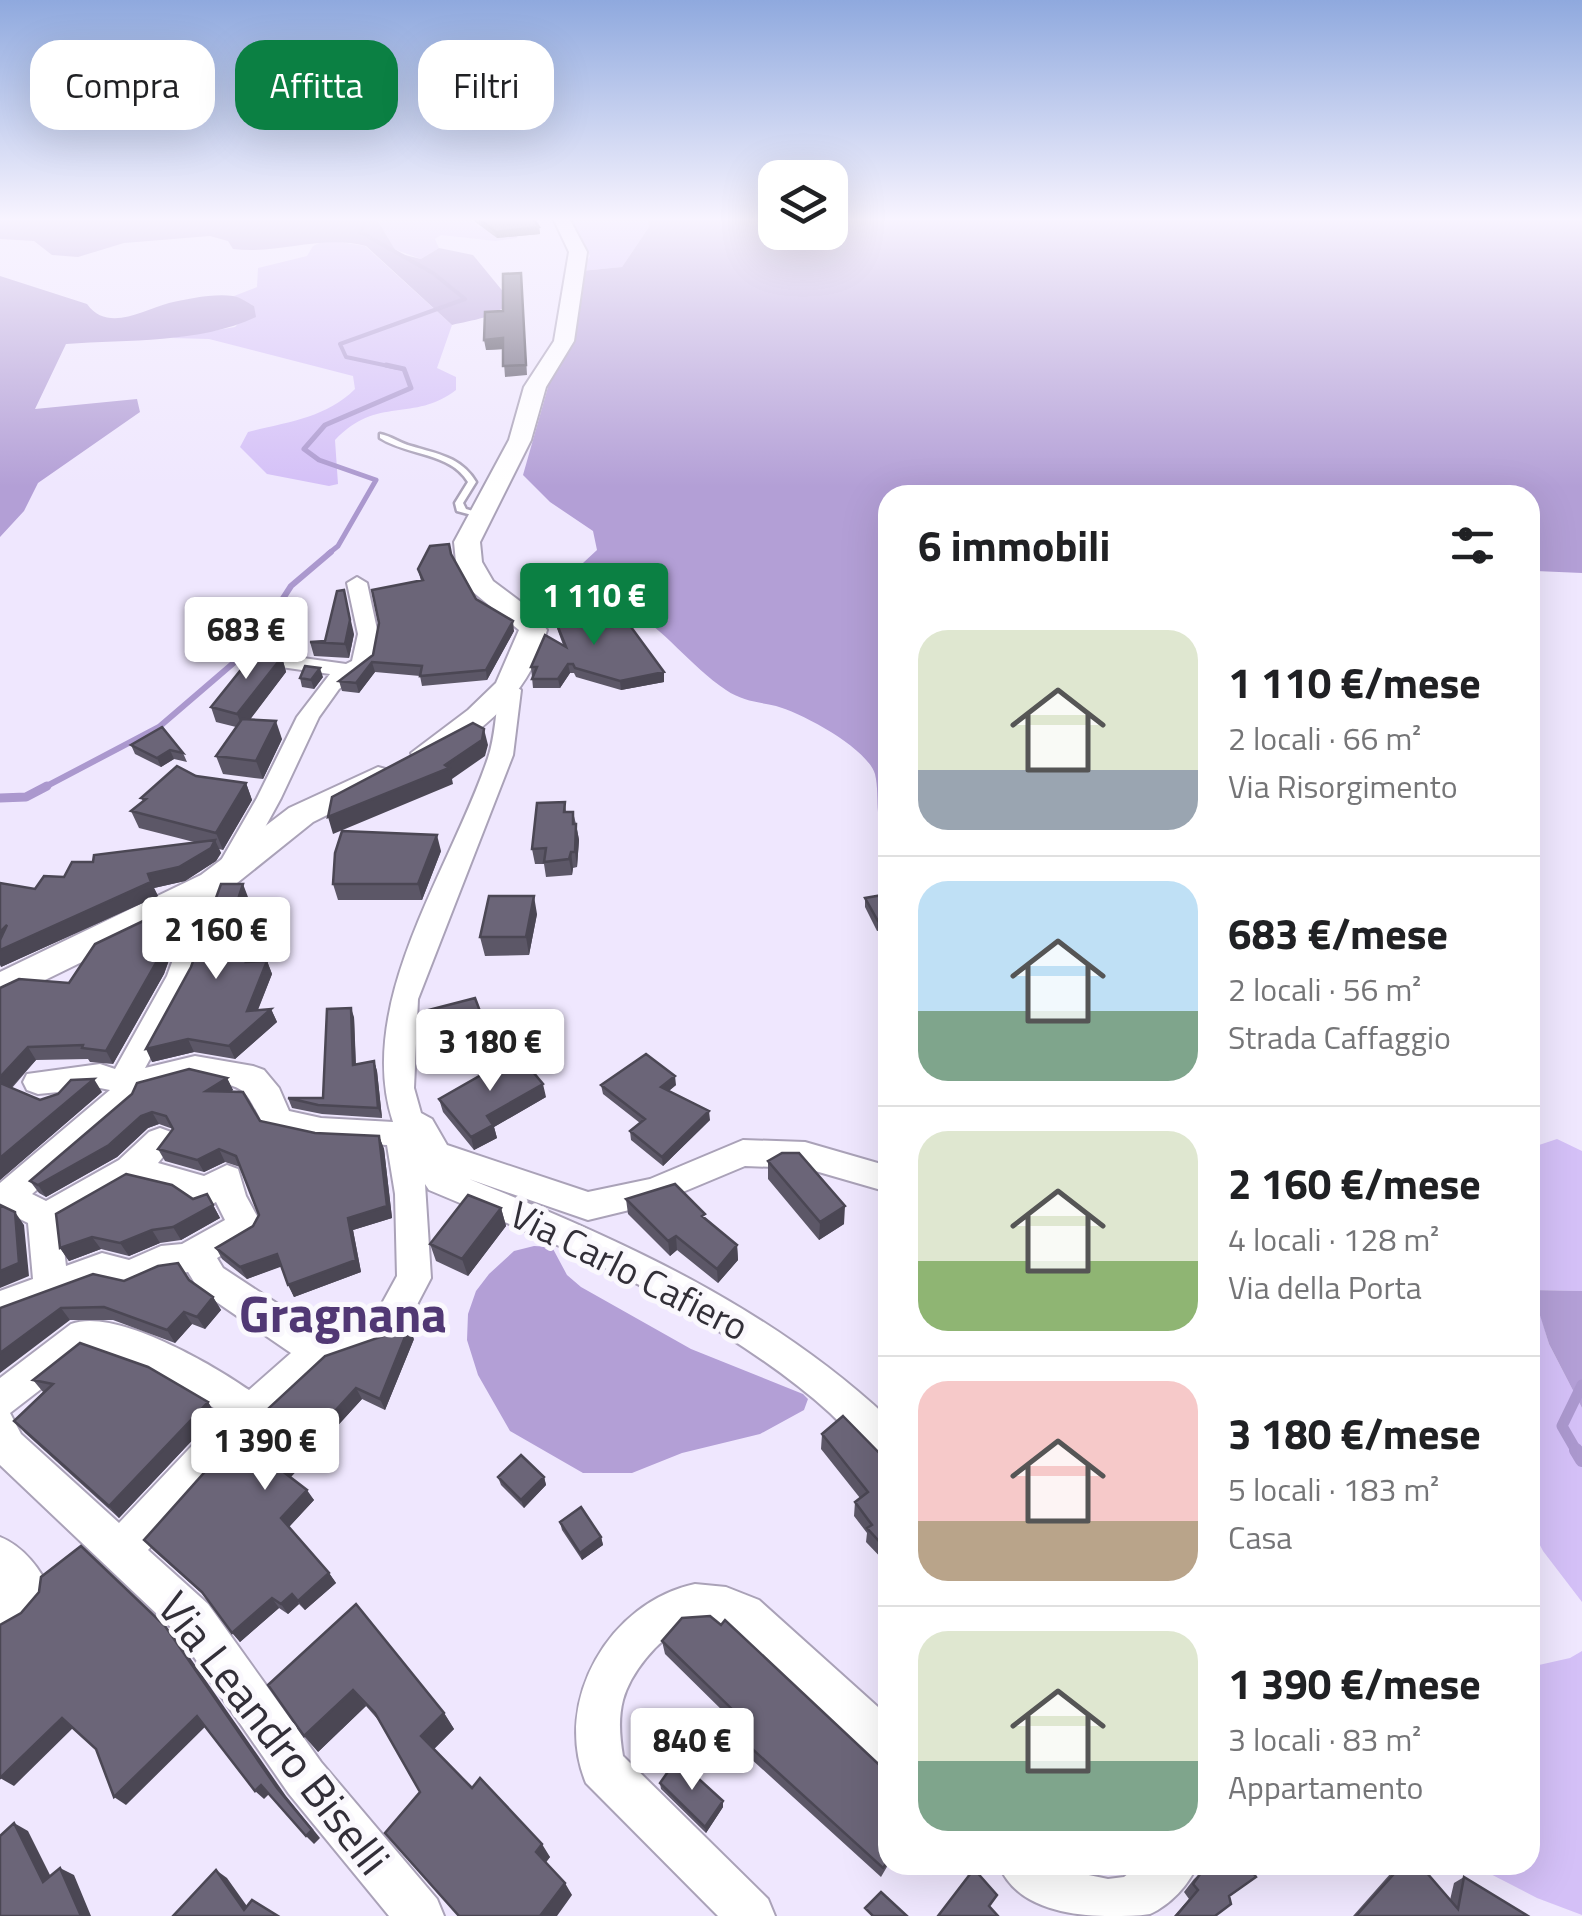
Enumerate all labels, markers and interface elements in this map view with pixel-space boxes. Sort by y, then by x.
chip: Compra [30,40,215,130]
chip: Affitta [235,40,398,130]
chip: Filtri [418,40,554,130]
map controls [758,160,848,250]
button: layers [758,160,848,250]
text: 6 immobili [918,513,1110,577]
icon: filters [1445,518,1500,573]
pin: 1 110 € [502,563,686,648]
text: 1 110 € [542,571,646,619]
pin: 683 € [176,597,316,682]
text: 683 € [207,605,285,653]
text: 1 110 €/mese [1228,650,1481,714]
icon: home [998,670,1118,790]
text: 2 locali · 66 m² [1228,714,1421,762]
text: Via Risorgimento [1228,762,1458,810]
pin: 2 160 € [124,897,308,982]
text: 683 €/mese [1228,901,1448,965]
text: 2 160 € [164,905,268,953]
icon: home [998,921,1118,1041]
text: 2 locali · 56 m² [1228,965,1421,1013]
pin: 3 180 € [398,1009,582,1094]
text: Strada Caffaggio [1228,1013,1451,1061]
text: 3 180 € [438,1017,542,1065]
text: 2 160 €/mese [1228,1151,1481,1215]
icon: home [998,1171,1118,1291]
street label: Via Carlo Cafiero [500,1185,759,1355]
text: 4 locali · 128 m² [1228,1215,1439,1263]
text: Via della Porta [1228,1263,1422,1311]
district label: Gragnana [239,1275,447,1351]
text: 3 180 €/mese [1228,1401,1481,1465]
pin: 1 390 € [173,1408,357,1493]
text: 1 390 € [213,1416,317,1464]
icon: home [998,1421,1118,1541]
text: 5 locali · 183 m² [1228,1465,1439,1513]
text: Casa [1228,1513,1292,1561]
street label: Via Leandro Biselli [142,1576,407,1889]
text: 1 390 €/mese [1228,1651,1481,1715]
icon: home [998,1671,1118,1791]
pin: 840 € [622,1708,762,1793]
text: 3 locali · 83 m² [1228,1715,1421,1763]
text: 840 € [653,1716,731,1764]
text: Appartamento [1228,1763,1423,1811]

